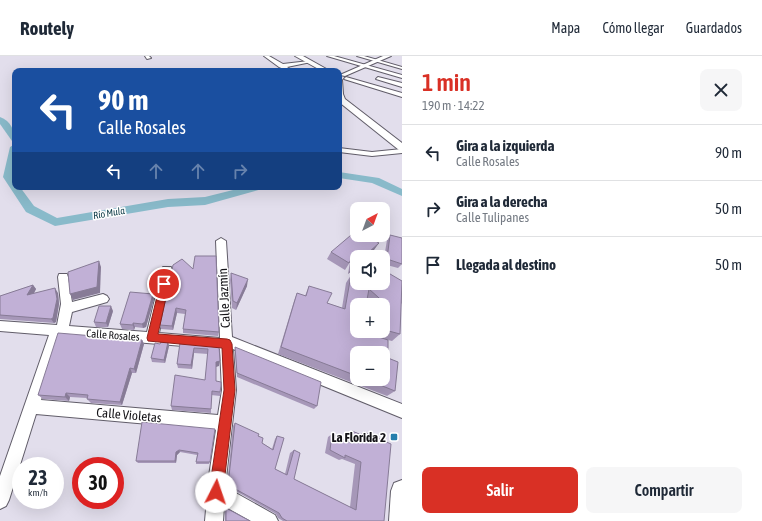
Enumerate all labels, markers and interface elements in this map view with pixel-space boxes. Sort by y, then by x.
text: Routely [20,17,74,39]
text: Mapa [551,20,580,36]
text: Cómo llegar [602,20,664,36]
text: Guardados [686,20,742,36]
text: 1 min [422,69,471,96]
button: close [700,69,742,111]
icon: left [32,84,84,136]
text: 90 m [98,84,148,116]
text: 190 m · 14:22 [422,98,485,113]
text: Calle Rosales [98,117,186,138]
text: Gira a la izquierda [456,137,554,154]
icon: left [422,142,444,164]
text: 90 m [715,144,742,161]
text: Calle Rosales [456,154,519,169]
icon: left [103,160,125,182]
icon: ahead [145,160,167,182]
icon: ahead [187,160,209,182]
icon: right [229,160,251,182]
text: Gira a la derecha [456,193,547,210]
icon: right [422,198,444,220]
text: 50 m [715,200,742,217]
north arrow [350,202,390,242]
map controls [350,202,390,386]
water label: Río Mula [92,205,126,221]
text: Calle Tulipanes [456,210,529,225]
button: sound [350,250,390,290]
icon: arrive [422,254,444,276]
text: Llegada al destino [456,256,556,273]
text: 50 m [715,256,742,273]
pin [147,267,181,301]
street label: Calle Jazmín [215,268,233,328]
icon: arrive [153,273,175,295]
button: + [350,298,390,338]
street label: Calle Rosales [86,327,140,343]
button: − [350,346,390,386]
street label: Calle Violetas [96,405,163,425]
place label: La Florida 2 [332,430,386,445]
marker: La Florida 2 [389,432,399,442]
speed limit sign: 30 [72,457,124,509]
text: 23 [29,466,47,489]
button: Salir [422,467,578,513]
button: Compartir [586,467,742,513]
position arrow [195,471,237,513]
text: km/h [28,487,48,498]

